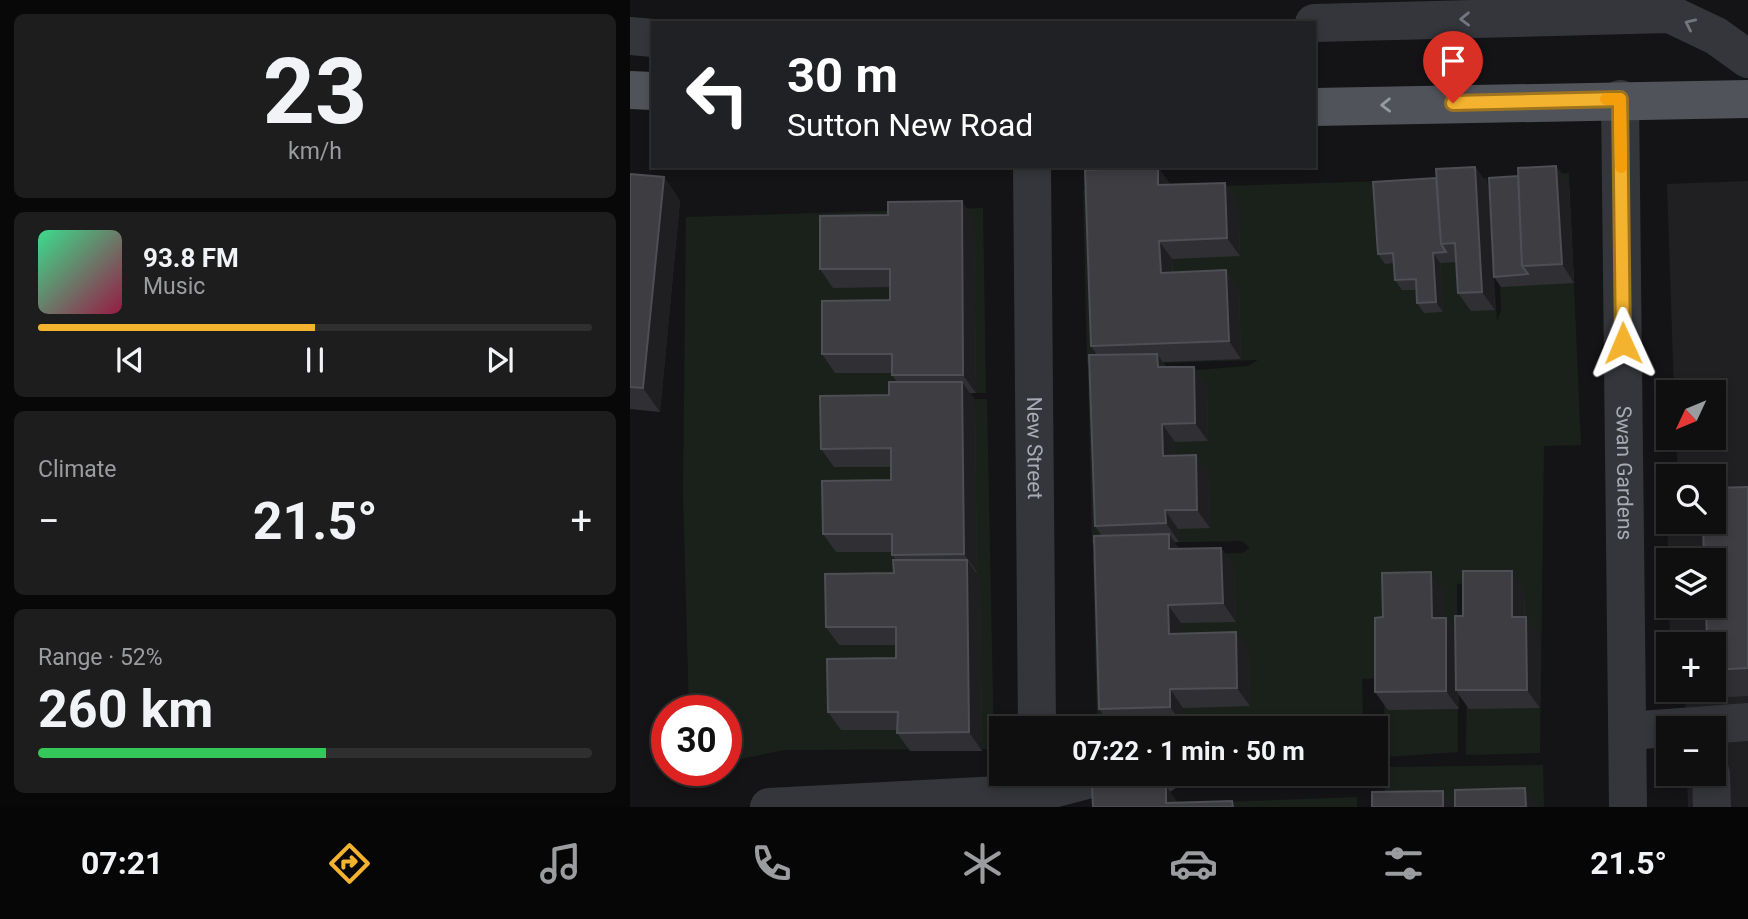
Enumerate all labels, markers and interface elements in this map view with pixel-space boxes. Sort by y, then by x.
one-way arrow [1459,11,1470,27]
one-way arrow [1685,18,1697,32]
pin [1423,31,1483,103]
text: 23 [263,39,367,145]
icon: arrive [1434,42,1472,80]
text: 30 m [787,47,898,104]
icon: left [672,49,763,140]
one-way arrow [1380,97,1391,113]
text: Sutton New Road [787,106,1033,144]
text: km/h [288,138,342,165]
text: 93.8 FM [143,243,239,273]
text: Music [143,273,205,300]
position arrow [1586,306,1660,380]
icon: previous [111,341,149,379]
icon: pause [296,341,334,379]
icon: next [481,341,519,379]
north arrow [1656,380,1726,450]
map controls [1656,380,1726,786]
street label: New Street [1022,397,1047,499]
street label: Swan Gardens [1611,406,1637,540]
text: Climate [38,456,117,483]
button: search [1656,464,1726,534]
text: 21.5° [253,491,378,552]
text: − [38,499,60,543]
text: + [570,499,592,543]
button: layers [1656,548,1726,618]
button: + [1656,632,1726,702]
text: Range · 52% [38,644,163,671]
text: 260 km [38,679,213,740]
speed limit sign: 30 [651,695,742,786]
button: − [1656,716,1726,786]
text: 07:22 · 1 min · 50 m [1072,736,1305,766]
icon: directions [325,839,374,888]
icon: music [536,839,585,888]
icon: phone [747,839,796,888]
icon: climate [958,839,1007,888]
icon: car [1169,839,1218,888]
icon: filters [1379,839,1428,888]
text: 07:21 [81,844,163,882]
text: 21.5° [1590,844,1667,882]

